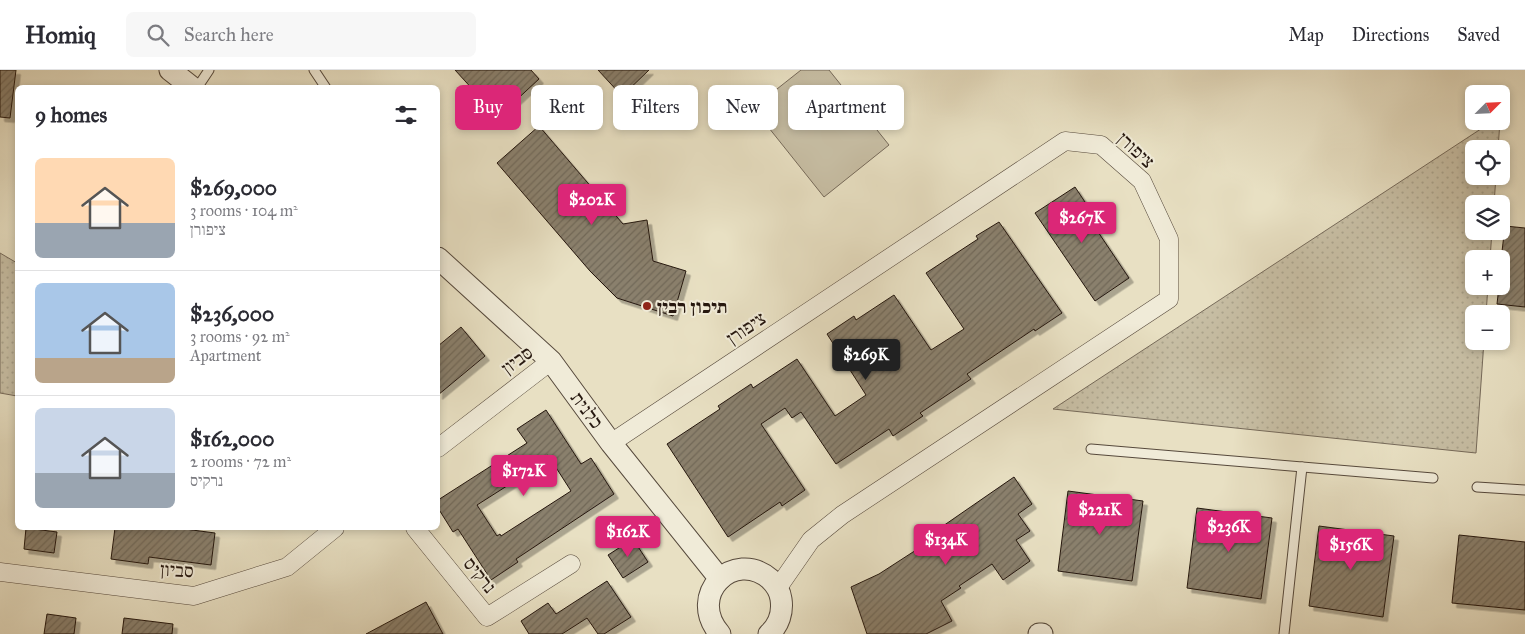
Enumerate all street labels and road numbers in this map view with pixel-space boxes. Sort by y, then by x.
street label: ציפורן [1113,127,1159,173]
street label: ציפורן [722,307,770,349]
street label: סביון [497,341,537,379]
street label: כלנית [566,387,608,433]
street label: נרקיס [459,552,501,598]
street label: סביון [160,558,194,582]

